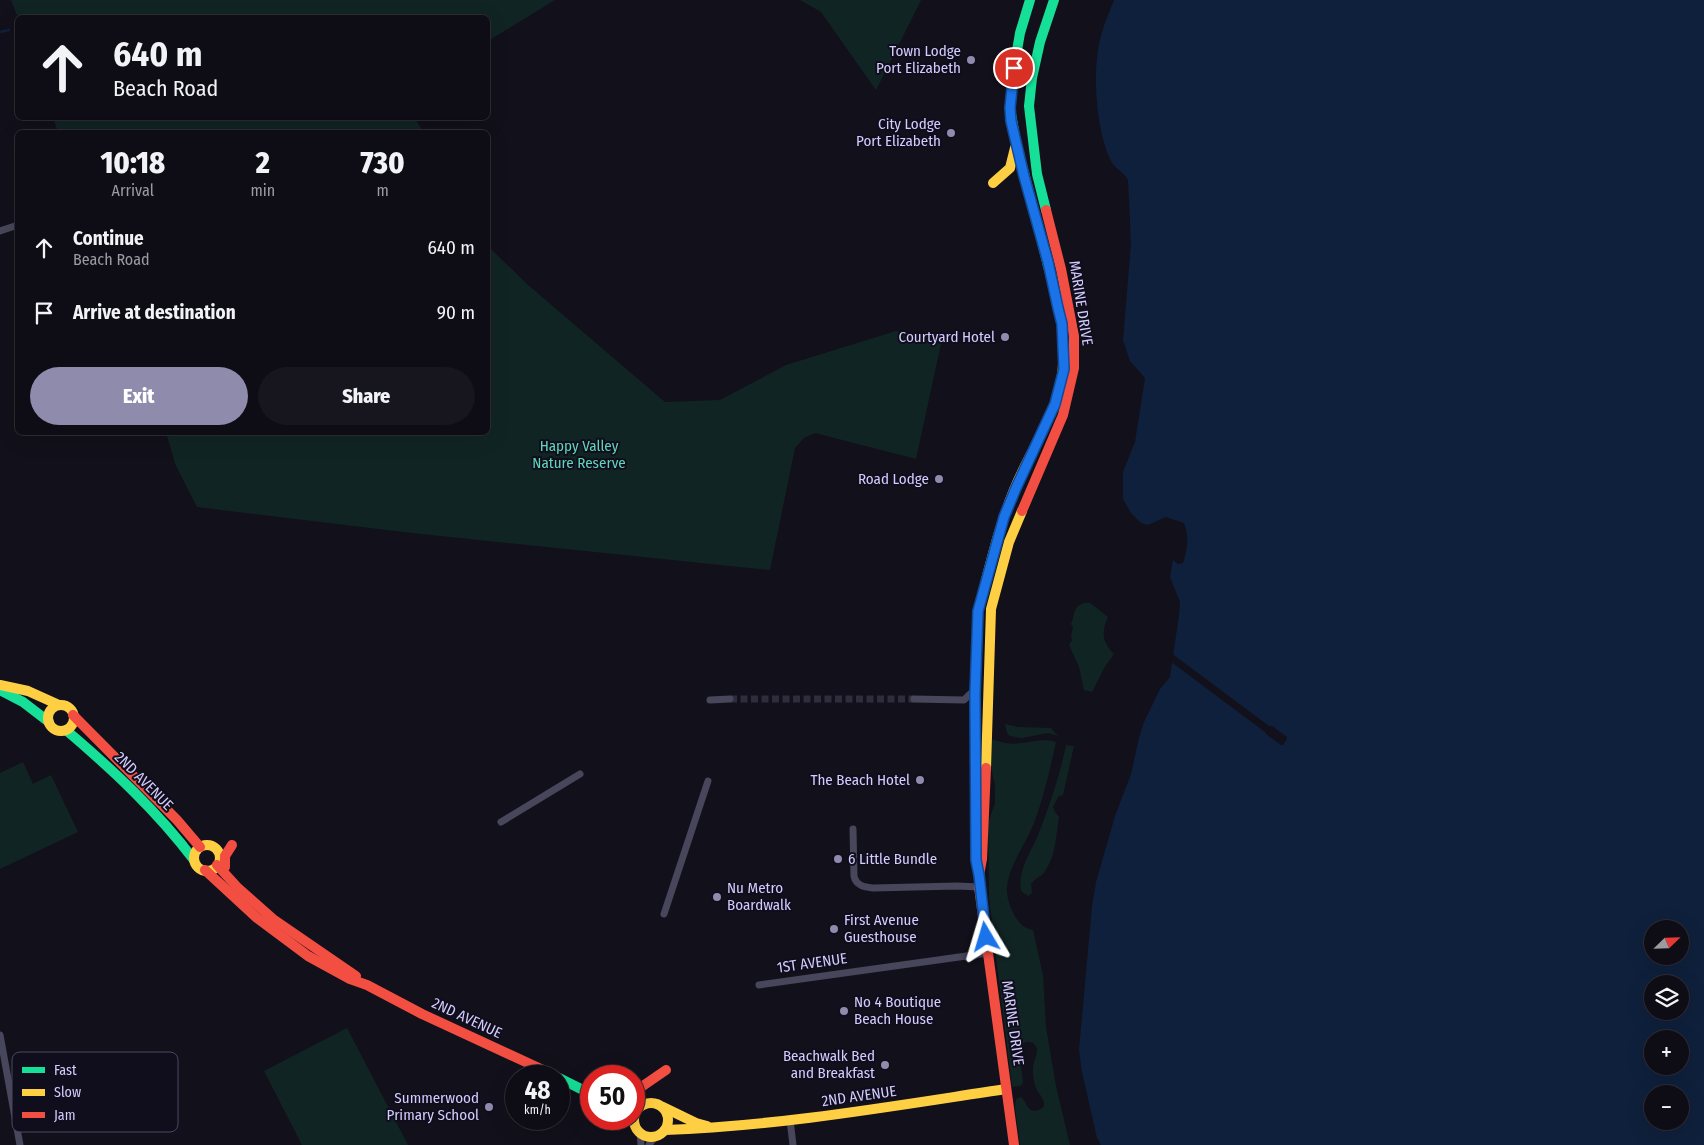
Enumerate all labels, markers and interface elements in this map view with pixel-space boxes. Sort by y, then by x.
text: 640 m [113,33,202,75]
icon: ahead [30,35,95,100]
place label: Town Lodge Port Elizabeth [876,42,961,77]
pin [993,47,1035,89]
marker: Town Lodge Port Elizabeth [965,54,977,66]
icon: arrive [1000,54,1028,82]
text: Beach Road [113,75,218,102]
place label: City Lodge Port Elizabeth [856,115,941,150]
marker: City Lodge Port Elizabeth [945,127,957,139]
text: 10:18 [100,145,165,181]
text: 2 [256,145,270,181]
text: 730 [361,145,405,181]
text: Arrival [112,181,154,200]
text: min [250,181,275,200]
text: m [376,181,389,200]
text: Continue [73,227,144,250]
icon: ahead [30,234,58,262]
text: 640 m [427,236,475,259]
text: Beach Road [73,250,150,269]
street label: MARINE DRIVE [1065,259,1097,347]
icon: arrive [30,299,58,327]
text: Arrive at destination [73,301,236,324]
text: 90 m [437,301,475,324]
place label: Courtyard Hotel [899,328,995,346]
marker: Courtyard Hotel [999,331,1011,343]
button: Exit [30,367,248,425]
button: Share [258,367,475,425]
park label: Happy Valley Nature Reserve [532,437,626,472]
place label: Road Lodge [858,470,929,488]
marker: Road Lodge [933,473,945,485]
street label: 2ND AVENUE [111,748,177,814]
place label: The Beach Hotel [811,771,910,789]
marker: The Beach Hotel [914,774,926,786]
place label: 6 Little Bundle [848,850,937,868]
marker: 6 Little Bundle [832,853,844,865]
place label: Nu Metro Boardwalk [727,879,791,914]
marker: Nu Metro Boardwalk [711,891,723,903]
position arrow [959,910,1011,962]
place label: First Avenue Guesthouse [844,911,919,946]
north arrow [1644,920,1689,965]
map controls [1644,920,1689,1130]
marker: First Avenue Guesthouse [828,923,840,935]
street label: 1ST AVENUE [776,949,848,977]
button: layers [1644,975,1689,1020]
street label: MARINE DRIVE [998,979,1028,1067]
place label: No 4 Boutique Beach House [854,993,941,1028]
street label: 2ND AVENUE [429,994,505,1042]
marker: No 4 Boutique Beach House [838,1005,850,1017]
button: + [1644,1030,1689,1075]
place label: Beachwalk Bed and Breakfast [783,1047,875,1082]
legend [12,1052,178,1132]
marker: Beachwalk Bed and Breakfast [879,1059,891,1071]
text: Fast [54,1062,77,1079]
speed limit sign: 50 [580,1065,645,1130]
text: 48 [524,1076,551,1106]
street label: 2ND AVENUE [820,1082,898,1110]
text: Slow [54,1084,81,1101]
button: − [1644,1085,1689,1130]
place label: Summerwood Primary School [387,1089,479,1124]
marker: Summerwood Primary School [483,1101,495,1113]
text: km/h [524,1103,551,1117]
text: Jam [54,1107,75,1124]

